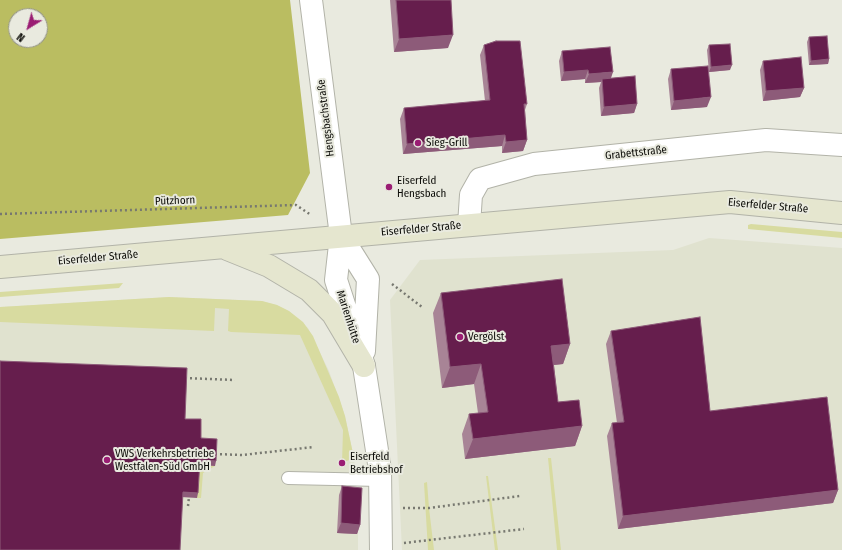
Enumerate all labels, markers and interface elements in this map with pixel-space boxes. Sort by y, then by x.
north arrow [8,8,48,48]
text: N [15,30,28,44]
street label: Hengsbachstraße [315,79,337,157]
place label: Sieg-Grill [426,136,468,150]
marker: Sieg-Grill [413,138,423,148]
street label: Grabettstraße [604,143,668,163]
place label: Eiserfeld Hengsbach [397,174,446,200]
marker: Eiserfeld Hengsbach [384,182,394,192]
street label: Pützhorn [155,194,195,208]
street label: Eiserfelder Straße [727,196,809,216]
street label: Eiserfelder Straße [380,219,462,239]
street label: Eiserfelder Straße [57,248,139,268]
street label: Marienhütte [333,289,363,345]
place label: Vergölst [468,330,504,344]
marker: Vergölst [455,332,465,342]
place label: VWS Verkehrsbetriebe Westfalen-Süd GmbH [115,447,214,473]
place label: Eiserfeld Betriebshof [350,450,403,476]
marker: VWS Verkehrsbetriebe Westfalen-Süd GmbH [102,455,112,465]
marker: Eiserfeld Betriebshof [337,458,347,468]

